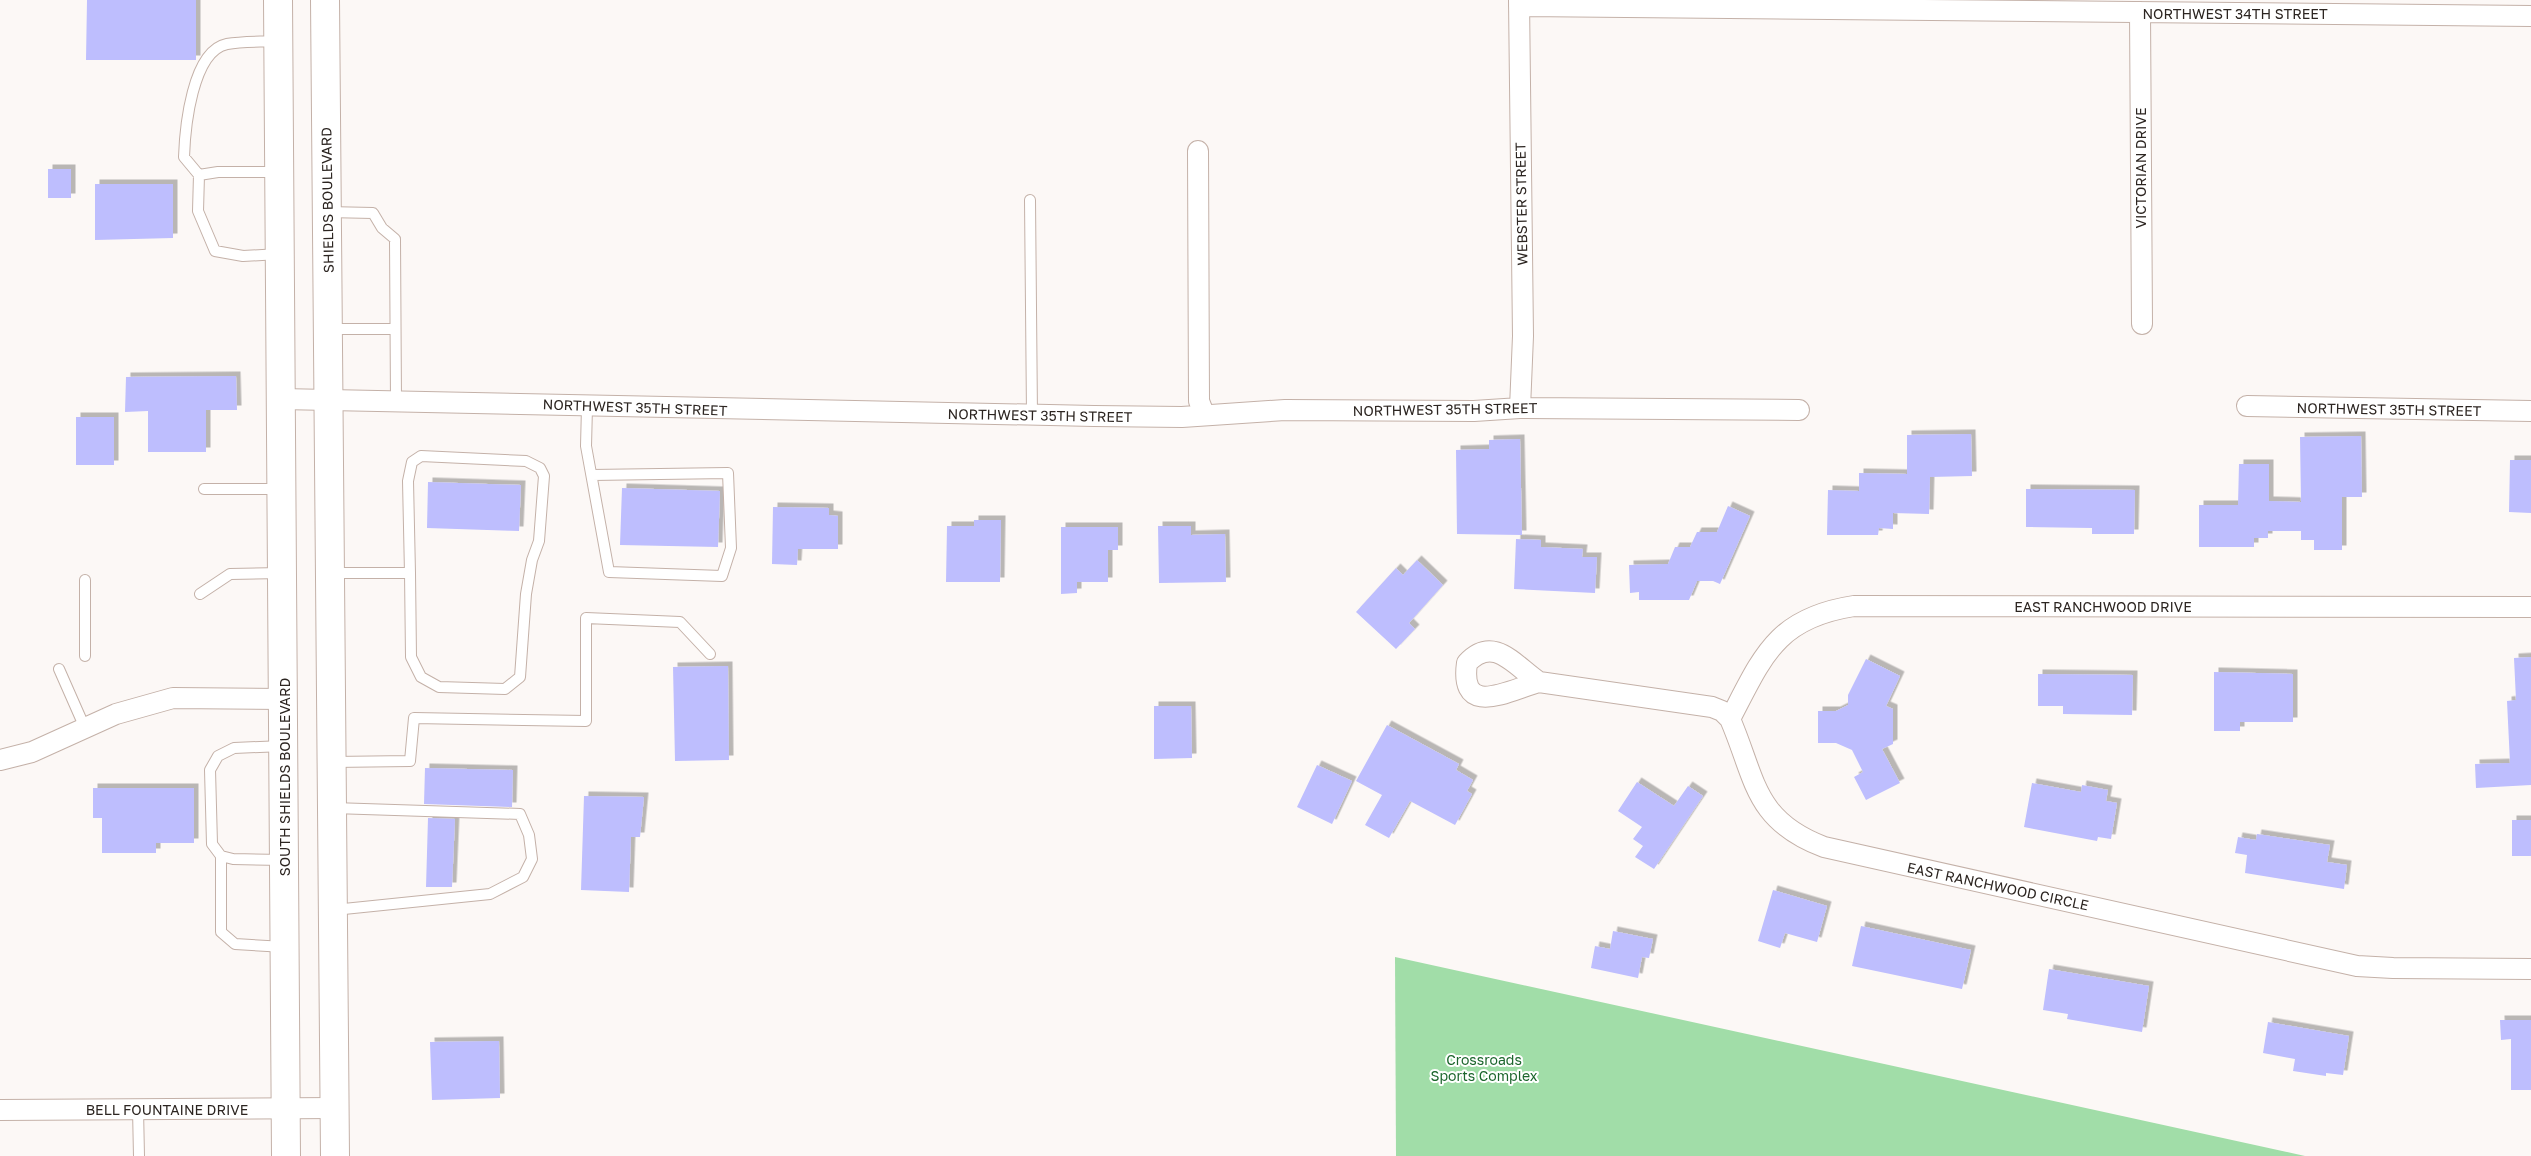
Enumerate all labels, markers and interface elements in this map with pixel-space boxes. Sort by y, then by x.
street label: NORTHWEST 34TH STREET [2142,5,2328,22]
street label: VICTORIAN DRIVE [2132,108,2149,228]
street label: SHIELDS BOULEVARD [317,127,337,273]
street label: WEBSTER STREET [1511,142,1531,266]
street label: NORTHWEST 35TH STREET [542,395,728,419]
street label: NORTHWEST 35TH STREET [1352,399,1538,419]
street label: NORTHWEST 35TH STREET [2296,399,2482,419]
street label: NORTHWEST 35TH STREET [947,405,1133,425]
street label: EAST RANCHWOOD DRIVE [2014,598,2192,615]
street label: SOUTH SHIELDS BOULEVARD [276,678,293,876]
street label: EAST RANCHWOOD CIRCLE [1906,858,2090,914]
park label: Crossroads Sports Complex [1430,1051,1538,1084]
street label: BELL FOUNTAINE DRIVE [86,1101,248,1118]

